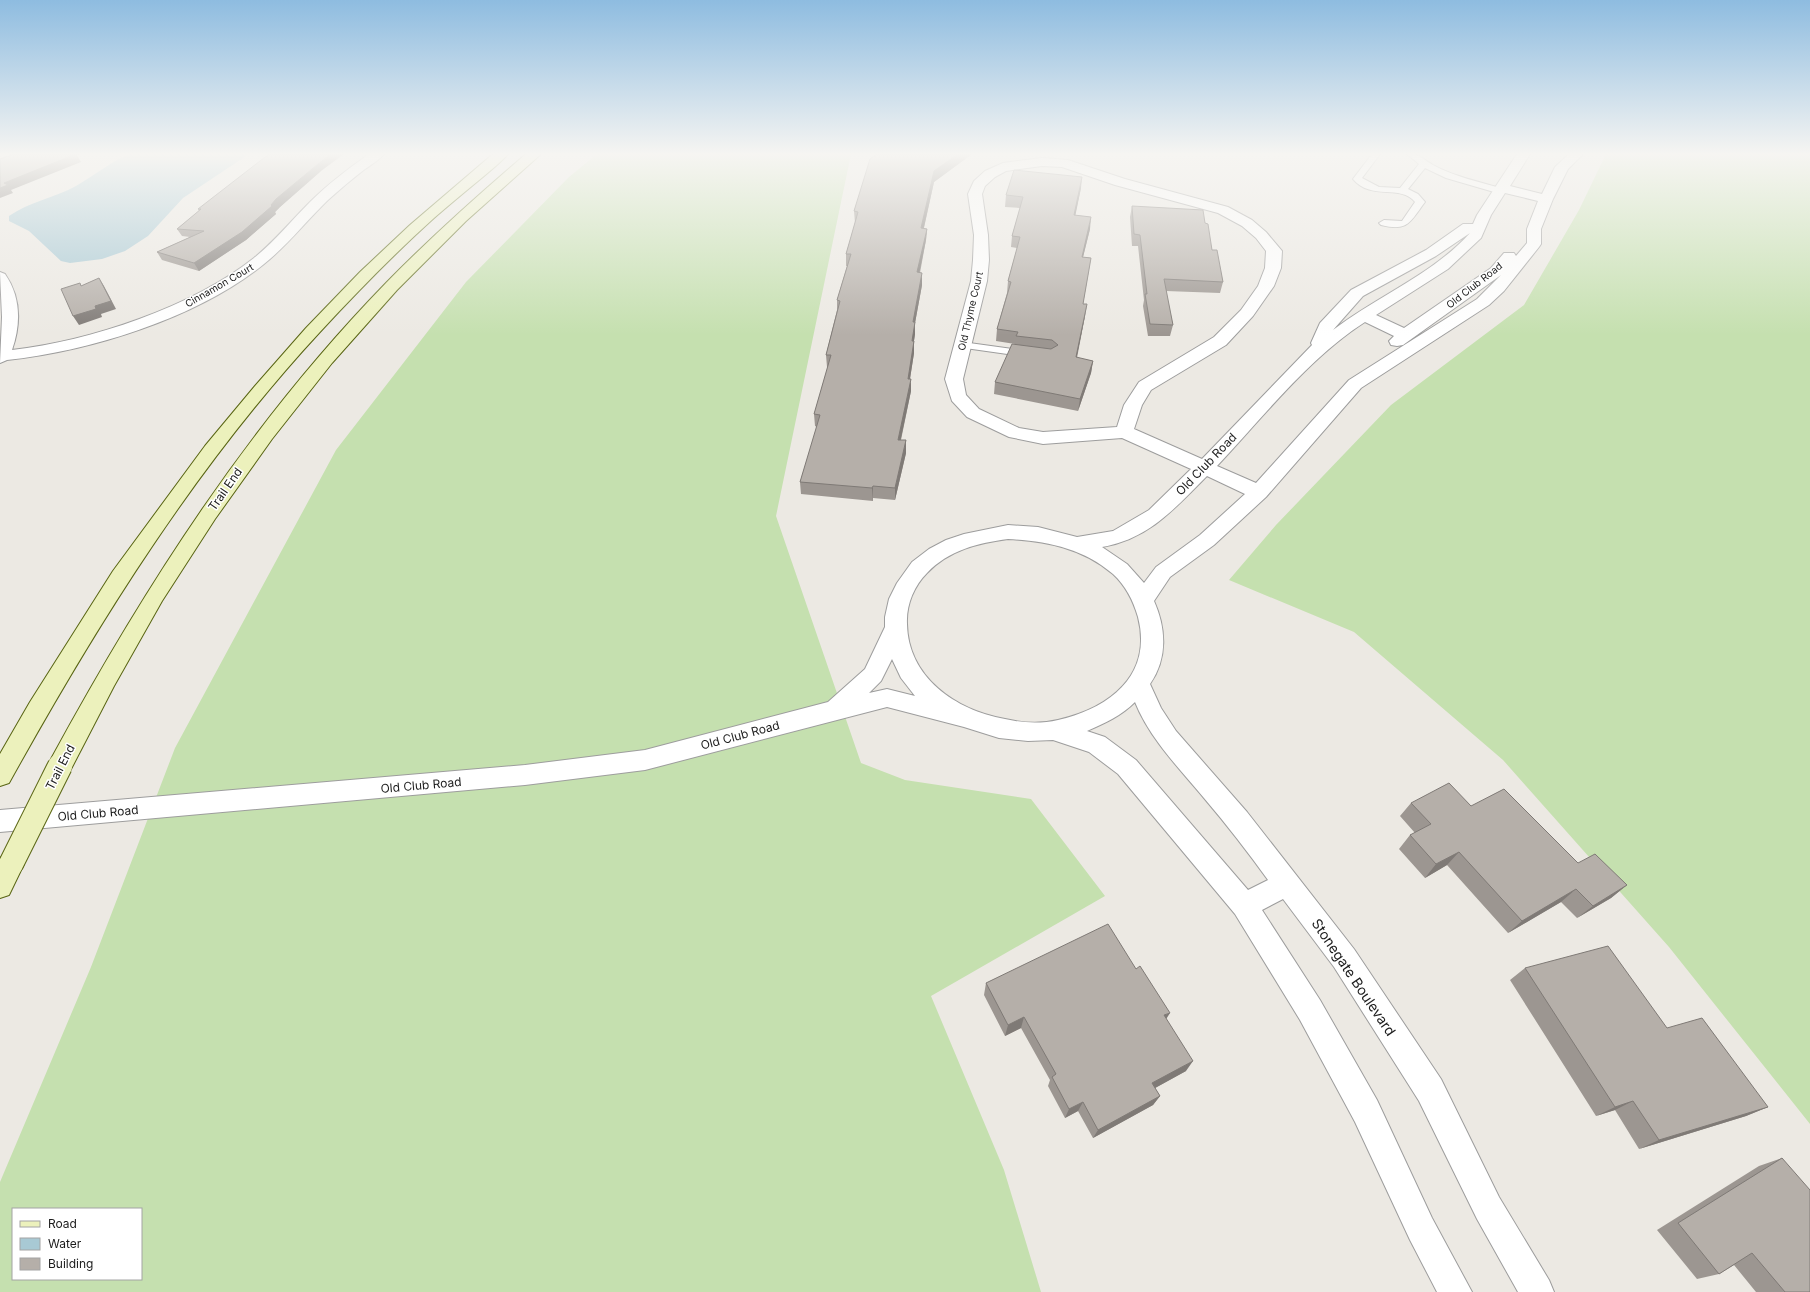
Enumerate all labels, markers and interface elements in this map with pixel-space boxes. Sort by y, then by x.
street label: Old Club Road [1444,259,1504,311]
street label: Cinnamon Court [183,260,256,309]
street label: Old Thyme Court [955,270,985,352]
street label: Old Club Road [1172,430,1240,498]
street label: Trail End [205,465,245,513]
street label: Old Club Road [699,717,781,753]
street label: Trail End [42,742,78,792]
street label: Old Club Road [380,774,462,796]
street label: Old Club Road [57,802,139,824]
street label: Stonegate Boulevard [1308,915,1400,1039]
legend [12,1208,142,1280]
text: Road [48,1216,77,1231]
text: Water [48,1236,82,1251]
text: Building [48,1256,93,1271]

